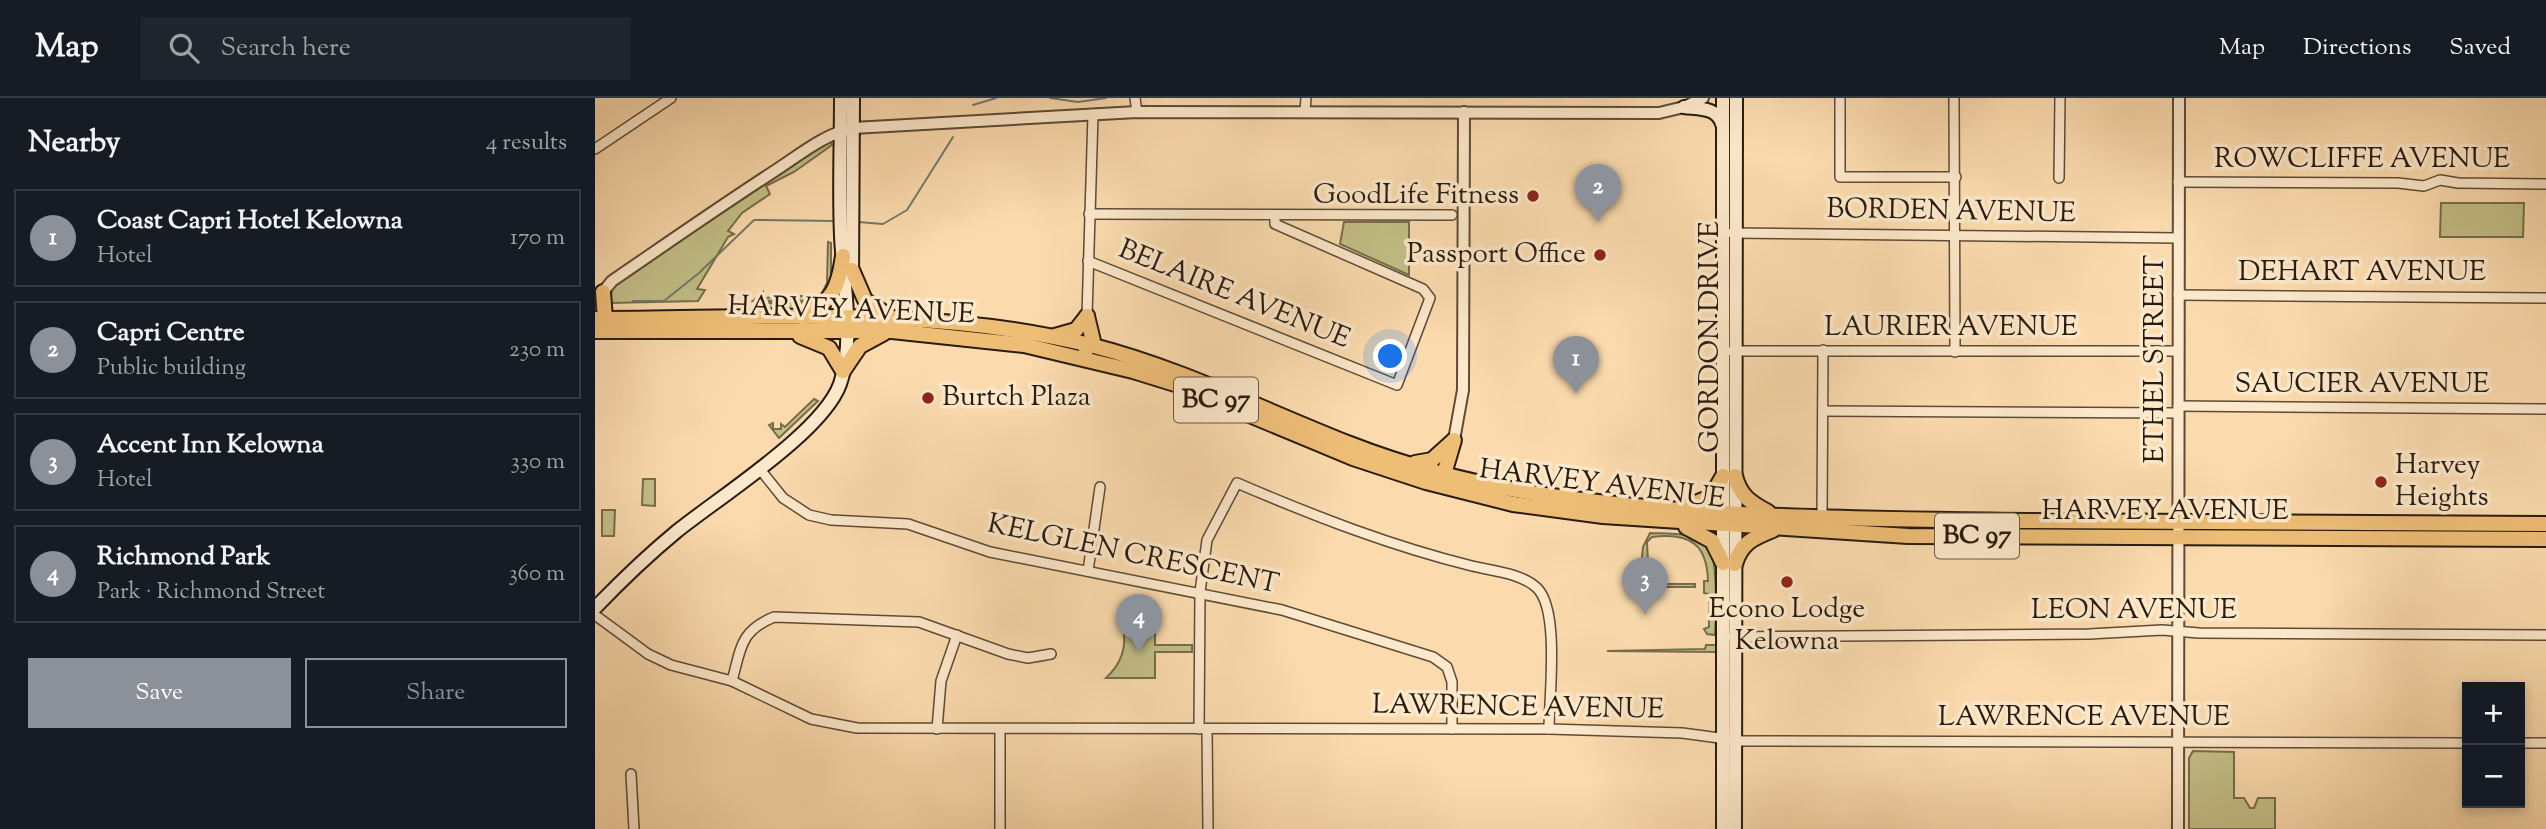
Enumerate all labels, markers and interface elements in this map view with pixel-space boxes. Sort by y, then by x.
search box [141,17,631,80]
text: Map [35,24,99,72]
icon: search [165,29,203,67]
text: Search here [221,30,351,67]
text: Map [2219,31,2265,65]
text: Directions [2303,31,2411,65]
text: Saved [2449,31,2511,65]
text: Nearby [28,122,120,165]
text: 4 results [486,127,567,160]
street label: ROWCLIFFE AVENUE [2214,140,2510,180]
pin: 2 [1575,164,1621,222]
place label: GoodLife Fitness [1313,176,1519,216]
marker: GoodLife Fitness [1525,188,1541,204]
street label: BORDEN AVENUE [1826,190,2076,234]
text: Coast Capri Hotel Kelowna [97,203,403,240]
street label: GORDON DRIVE [1691,221,1731,453]
text: 1 [49,222,57,255]
text: 170 m [510,222,565,255]
street label: BELAIRE AVENUE [1112,230,1356,360]
place label: Passport Office [1407,235,1586,275]
text: Hotel [97,240,153,273]
marker: Passport Office [1592,247,1608,263]
street label: DEHART AVENUE [2238,253,2486,293]
street label: ETHEL STREET [2136,254,2176,463]
street label: HARVEY AVENUE [727,287,975,335]
street label: LAURIER AVENUE [1824,308,2078,348]
text: Capri Centre [97,315,245,352]
text: 2 [48,334,58,367]
text: 230 m [509,334,565,367]
pin: 1 [1553,336,1599,394]
your location [1373,339,1407,373]
text: Public building [97,352,246,385]
street label: SAUCIER AVENUE [2235,365,2490,405]
place label: Burtch Plaza [942,378,1091,418]
road number: BC 97 [1174,378,1258,422]
marker: Burtch Plaza [920,390,936,406]
text: Accent Inn Kelowna [97,427,324,464]
text: 3 [48,446,58,479]
text: 330 m [511,446,565,479]
place label: Harvey Heights [2395,446,2488,518]
street label: HARVEY AVENUE [1477,450,1727,520]
text: Hotel [97,464,153,497]
marker: Harvey Heights [2373,474,2389,490]
street label: HARVEY AVENUE [2041,492,2289,532]
street label: KELGLEN CRESCENT [984,505,1283,605]
road number: BC 97 [1935,514,2019,558]
text: Richmond Park [97,539,270,576]
pin: 3 [1622,557,1668,615]
text: 4 [47,558,59,591]
text: 360 m [508,558,565,591]
marker: Econo Lodge Kelowna [1779,574,1795,590]
text: Park · Richmond Street [97,576,325,609]
place label: Econo Lodge Kelowna [1709,590,1865,662]
street label: LEON AVENUE [2031,591,2237,631]
pin: 4 [1116,594,1162,652]
button: Save [28,658,291,728]
button: Share [305,658,567,728]
map controls [2462,682,2525,808]
button: + [2462,682,2525,745]
street label: LAWRENCE AVENUE [1372,685,1664,731]
street label: LAWRENCE AVENUE [1938,698,2230,738]
button: − [2462,745,2525,808]

